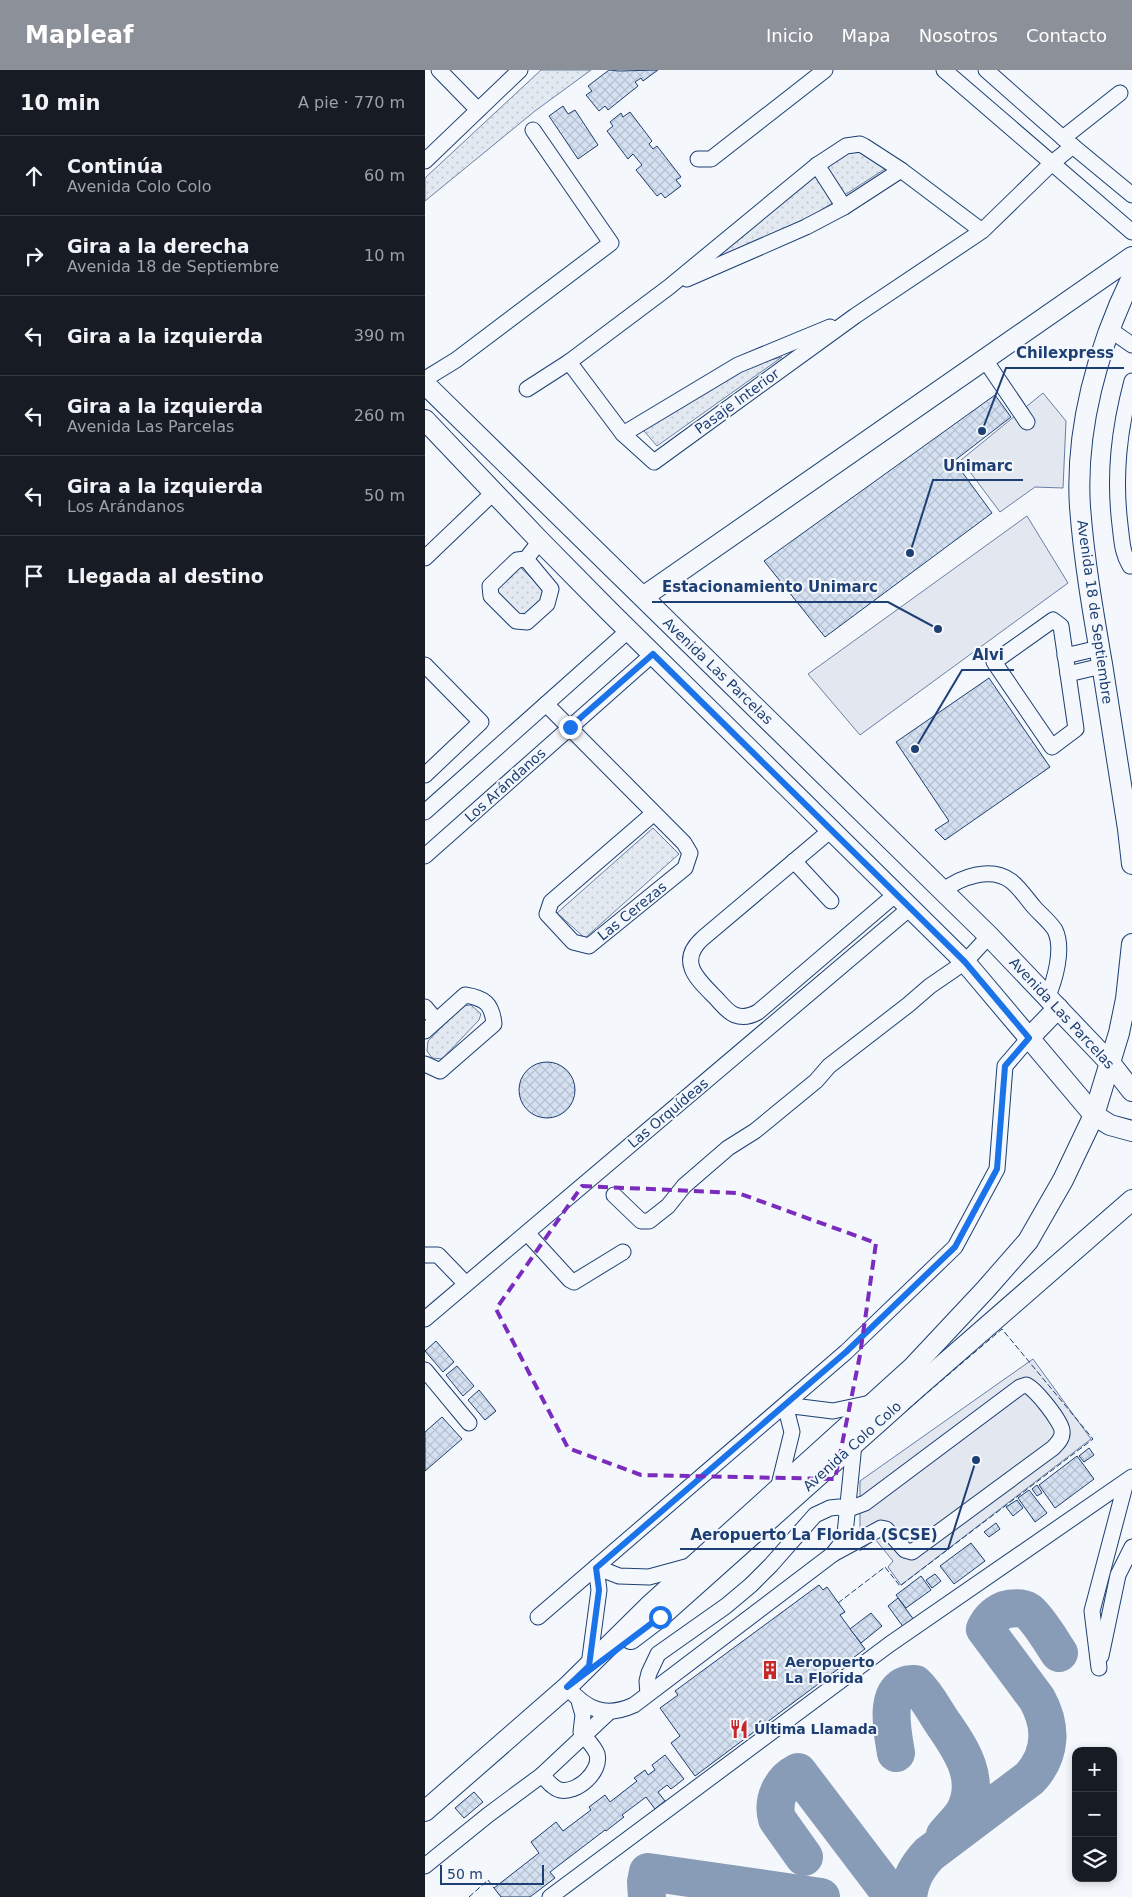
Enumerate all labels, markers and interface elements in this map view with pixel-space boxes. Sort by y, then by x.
text: Mapleaf [25,21,133,49]
text: Inicio [766,25,814,46]
text: Mapa [842,25,891,46]
text: Nosotros [919,25,998,46]
text: Contacto [1026,25,1107,46]
text: 10 min [20,91,101,115]
text: A pie · 770 m [298,93,405,112]
text: Continúa [67,155,163,177]
icon: ahead [20,162,48,190]
text: 60 m [364,166,405,185]
text: Avenida Colo Colo [67,177,211,196]
text: Gira a la derecha [67,235,250,257]
icon: right [20,242,48,270]
text: 10 m [364,246,405,265]
text: Avenida 18 de Septiembre [67,257,279,276]
icon: left [20,322,48,350]
text: Gira a la izquierda [67,325,263,347]
text: 390 m [354,326,405,345]
callout: Chilexpress [1006,338,1124,368]
text: Chilexpress [1016,344,1114,362]
street label: Pasaje Interior [692,365,782,437]
text: Gira a la izquierda [67,395,263,417]
icon: left [20,402,48,430]
text: 260 m [354,406,405,425]
text: Avenida Las Parcelas [67,417,234,436]
callout: Unimarc [933,450,1023,480]
text: Unimarc [943,457,1013,475]
text: Gira a la izquierda [67,475,263,497]
icon: left [20,482,48,510]
text: 50 m [364,486,405,505]
text: Los Arándanos [67,497,185,516]
street label: Avenida 18 de Septiembre [1074,519,1116,705]
icon: arrive [20,562,48,590]
text: Llegada al destino [67,565,264,587]
callout: Estacionamiento Unimarc [652,572,888,602]
text: Estacionamiento Unimarc [662,578,878,596]
street label: Avenida Las Parcelas [660,614,776,728]
callout: Alvi [962,640,1014,670]
text: Alvi [972,646,1004,664]
route end [559,716,582,739]
street label: Los Arándanos [461,745,549,825]
street label: Las Cerezas [594,878,670,944]
street label: Avenida Las Parcelas [1006,954,1118,1072]
street label: Las Orquídeas [625,1075,711,1151]
street label: Avenida Colo Colo [800,1398,904,1494]
callout: Aeropuerto La Florida (SCSE) [680,1519,948,1549]
text: Aeropuerto La Florida (SCSE) [690,1526,938,1544]
route start [649,1606,672,1629]
place label: Aeropuerto La Florida [785,1654,875,1686]
building icon: Aeropuerto La Florida [759,1659,781,1681]
restaurant icon: Última Llamada [728,1718,750,1740]
place label: Última Llamada [754,1720,877,1737]
map controls [1072,1747,1117,1882]
button: + [1072,1747,1117,1792]
button: − [1072,1792,1117,1837]
button: layers [1072,1837,1117,1882]
scale bar [440,1862,544,1885]
text: 50 m [447,1866,483,1882]

